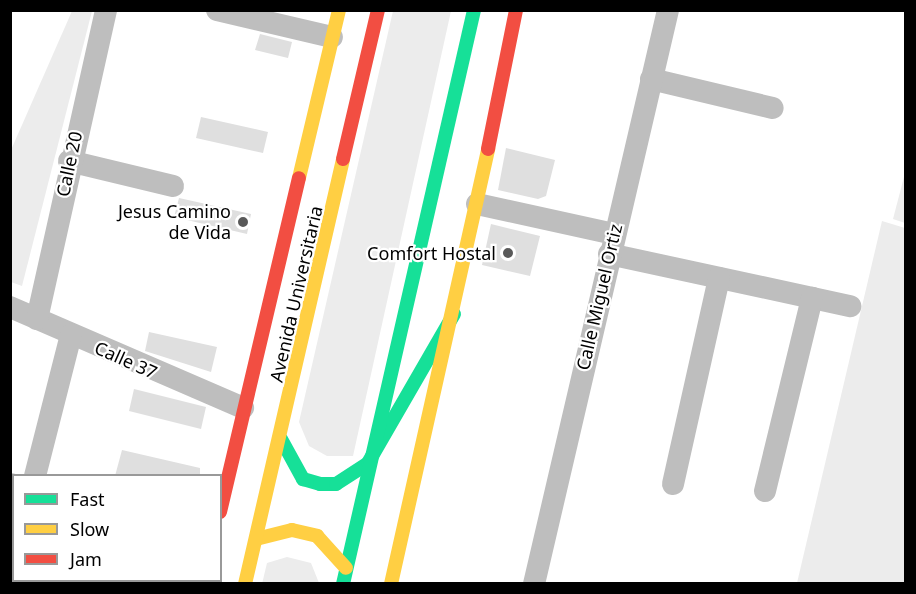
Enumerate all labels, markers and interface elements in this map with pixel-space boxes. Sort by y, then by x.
street label: Calle 20 [52,129,86,199]
place label: Jesus Camino de Vida [118,201,231,244]
street label: Avenida Universitaria [265,204,327,384]
marker: Jesus Camino de Vida [236,215,250,229]
street label: Calle Miguel Ortiz [572,222,626,372]
place label: Comfort Hostal [367,242,496,264]
marker: Comfort Hostal [501,246,515,260]
street label: Calle 37 [91,337,161,383]
legend [12,474,222,582]
text: Fast [70,487,105,511]
text: Slow [70,517,109,541]
text: Jam [70,547,102,571]

